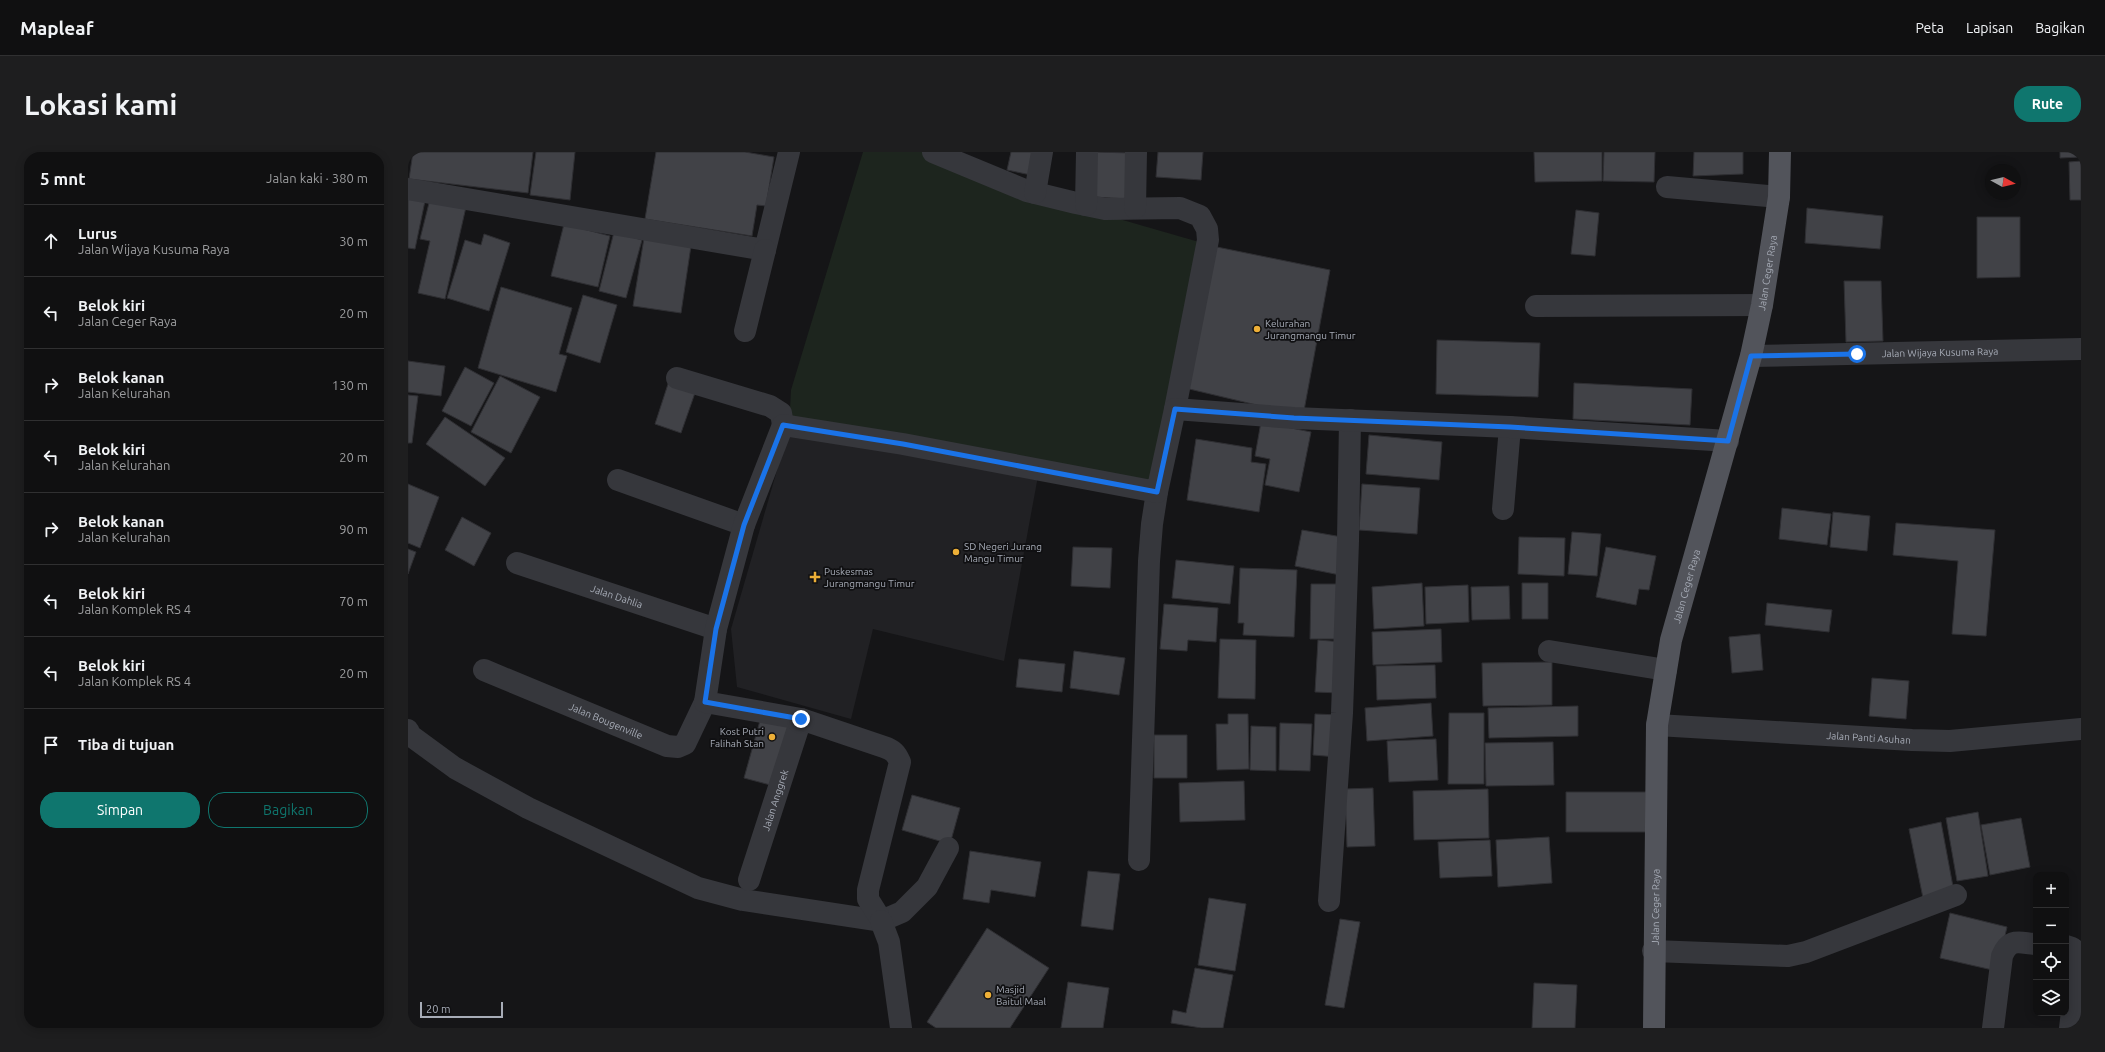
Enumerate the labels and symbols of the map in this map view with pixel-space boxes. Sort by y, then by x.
north arrow [1985,164,2021,200]
street label: Jalan Ceger Raya [1756,234,1779,312]
place label: Kelurahan Jurangmangu Timur [1265,318,1356,341]
marker: Kelurahan Jurangmangu Timur [1252,324,1262,334]
route start [1848,345,1866,363]
street label: Jalan Wijaya Kusuma Raya [1881,346,1998,359]
place label: SD Negeri Jurang Mangu Timur [964,541,1042,564]
marker: SD Negeri Jurang Mangu Timur [951,547,961,557]
street label: Jalan Ceger Raya [1671,548,1702,625]
place label: Puskesmas Jurangmangu Timur [824,566,915,589]
marker: Puskesmas Jurangmangu Timur [809,571,821,583]
street label: Jalan Dahlia [589,583,644,610]
street label: Jalan Bougenville [567,701,644,741]
route end [792,710,810,728]
place label: Kost Putri Falihah Stan [710,726,764,749]
street label: Jalan Panti Asuhan [1826,730,1911,746]
marker: Kost Putri Falihah Stan [767,732,777,742]
street label: Jalan Anggrek [760,768,790,832]
street label: Jalan Ceger Raya [1650,869,1662,945]
place label: Masjid Baitul Maal [996,984,1046,1007]
marker: Masjid Baitul Maal [983,990,993,1000]
scale bar [420,1000,503,1019]

